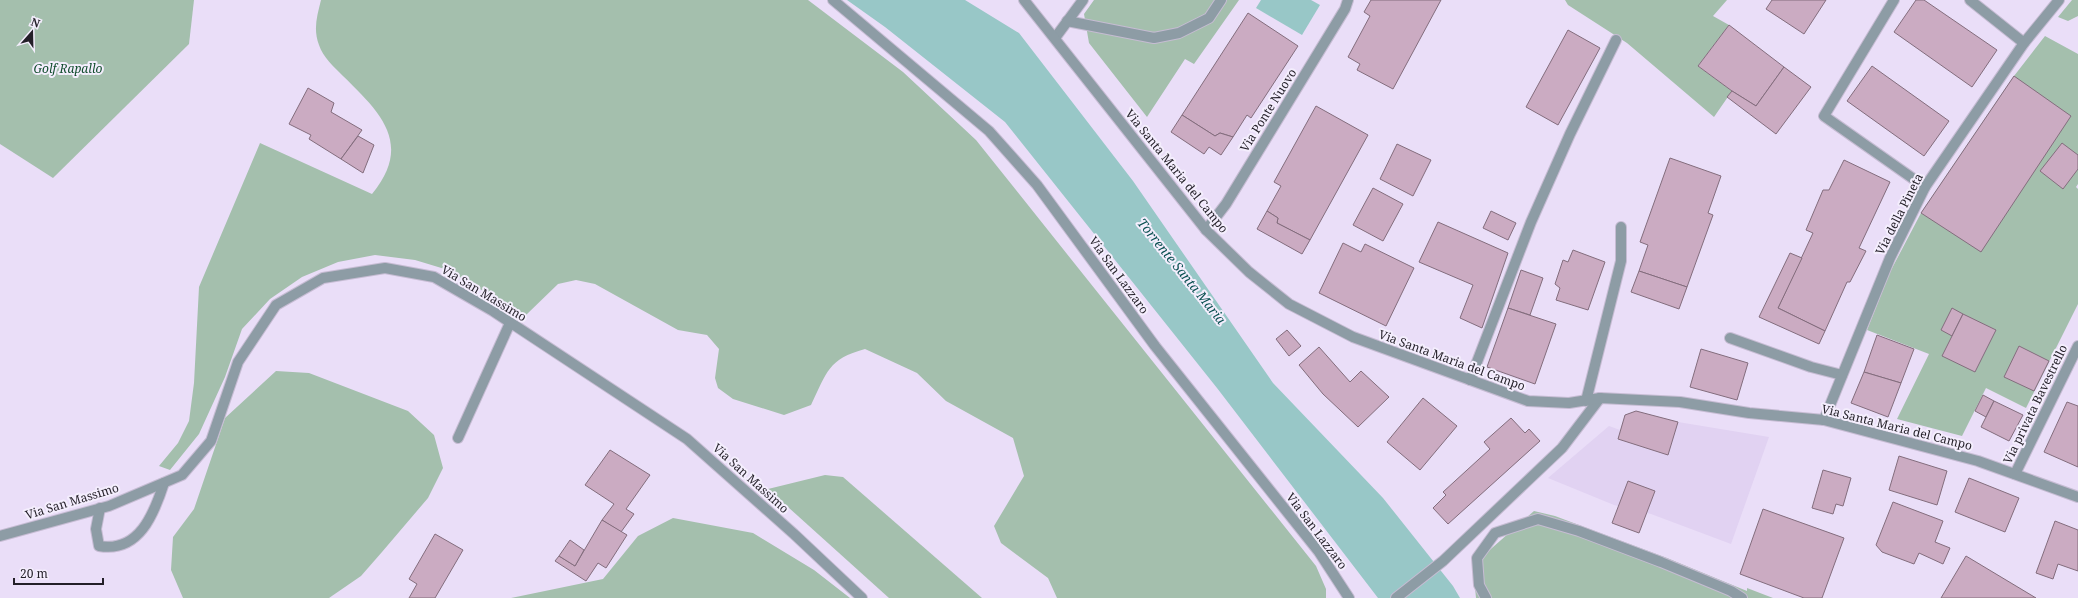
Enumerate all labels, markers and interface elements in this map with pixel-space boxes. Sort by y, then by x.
north arrow [12,12,52,52]
text: N [29,14,43,31]
park label: Golf Rapallo [33,60,103,77]
street label: Via Ponte Nuovo [1236,65,1300,155]
street label: Via Santa Maria del Campo [1122,106,1232,237]
street label: Via della Pineta [1871,170,1927,258]
water label: Torrente Santa Maria [1134,214,1231,328]
street label: Via San Lazzaro [1085,233,1153,317]
street label: Via San Massimo [438,261,530,325]
street label: Via Santa Maria del Campo [1376,326,1528,394]
street label: Via privata Bavestrello [1999,342,2071,466]
street label: Via Santa Maria del Campo [1820,400,1974,454]
street label: Via San Massimo [709,439,793,517]
street label: Via San Massimo [23,479,121,523]
street label: Via San Lazzaro [1283,489,1351,573]
scale bar [14,560,103,586]
text: 20 m [20,565,48,582]

